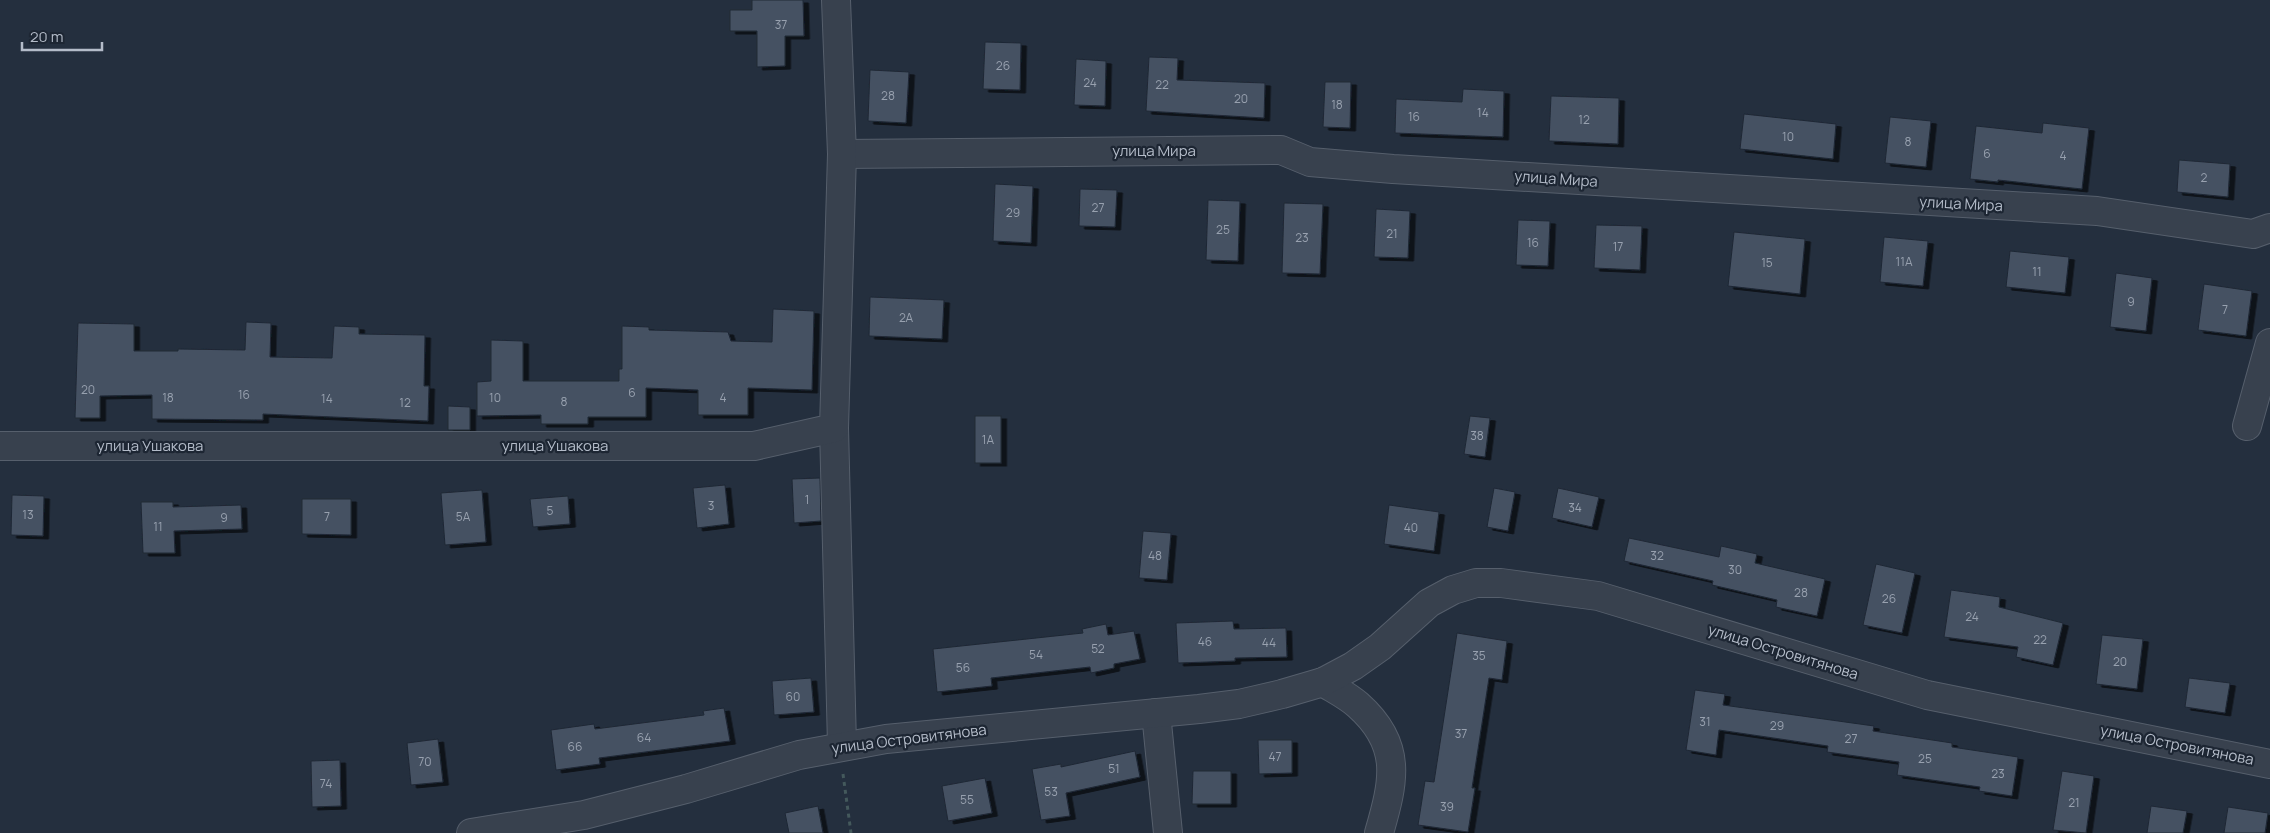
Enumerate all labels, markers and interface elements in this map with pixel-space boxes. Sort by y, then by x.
house number: 37 [775,16,787,33]
scale bar [22,20,102,52]
text: 20 m [30,26,63,47]
house number: 26 [996,57,1010,74]
house number: 24 [1083,74,1097,91]
house number: 22 [1155,76,1169,93]
house number: 28 [881,87,895,104]
house number: 20 [1234,90,1248,107]
house number: 18 [1331,96,1343,113]
house number: 14 [1477,104,1489,121]
house number: 16 [1408,108,1420,125]
house number: 12 [1578,111,1590,128]
house number: 10 [1782,128,1794,145]
house number: 8 [1905,133,1912,150]
street label: улица Мира [1112,140,1196,161]
house number: 6 [1983,145,1991,162]
house number: 4 [2059,147,2067,164]
street label: улица Мира [1514,165,1599,192]
house number: 2 [2201,169,2208,186]
street label: улица Мира [1919,191,2003,216]
house number: 27 [1092,199,1104,216]
house number: 29 [1006,204,1020,221]
house number: 25 [1216,221,1230,238]
house number: 21 [1386,225,1398,242]
house number: 23 [1295,229,1309,246]
house number: 16 [1527,234,1539,251]
house number: 17 [1613,238,1623,255]
house number: 11А [1896,253,1913,270]
house number: 15 [1761,254,1773,271]
house number: 11 [2032,263,2042,280]
house number: 9 [2127,293,2135,310]
house number: 7 [2222,301,2228,318]
house number: 2А [899,309,913,326]
house number: 20 [81,381,95,398]
house number: 6 [628,384,636,401]
house number: 16 [238,386,250,403]
house number: 18 [162,389,174,406]
house number: 10 [489,389,501,406]
house number: 4 [719,389,727,406]
house number: 14 [321,390,333,407]
house number: 8 [561,393,568,410]
house number: 12 [399,394,411,411]
house number: 38 [1470,427,1484,444]
house number: 1А [982,431,995,448]
street label: улица Ушакова [97,435,203,456]
street label: улица Ушакова [502,435,608,456]
house number: 1 [805,491,809,508]
house number: 3 [708,497,714,514]
house number: 34 [1568,499,1582,516]
house number: 5 [547,502,554,519]
house number: 13 [22,506,34,523]
house number: 7 [324,508,330,525]
house number: 5А [456,508,471,525]
house number: 9 [220,509,228,526]
house number: 11 [153,518,163,535]
house number: 40 [1404,519,1418,536]
house number: 48 [1148,547,1162,564]
house number: 32 [1650,547,1664,564]
house number: 30 [1728,561,1742,578]
house number: 28 [1794,584,1808,601]
house number: 26 [1882,590,1896,607]
house number: 24 [1965,608,1979,625]
street label: улица Островитянова [1706,619,1861,684]
house number: 22 [2033,631,2047,648]
house number: 46 [1198,633,1212,650]
house number: 44 [1262,634,1276,651]
house number: 52 [1091,640,1105,657]
house number: 54 [1029,646,1043,663]
house number: 35 [1472,647,1486,664]
house number: 20 [2113,653,2127,670]
house number: 56 [956,659,970,676]
house number: 60 [786,688,800,705]
house number: 31 [1699,713,1711,730]
house number: 29 [1770,717,1784,734]
street label: улица Островитянова [830,719,988,758]
street label: улица Островитянова [2099,719,2256,770]
house number: 37 [1455,725,1467,742]
house number: 64 [637,729,651,746]
house number: 27 [1845,730,1857,747]
house number: 66 [568,738,582,755]
house number: 47 [1268,748,1282,765]
house number: 25 [1918,750,1932,767]
house number: 70 [418,753,432,770]
house number: 51 [1108,760,1120,777]
house number: 23 [1991,765,2005,782]
house number: 74 [320,775,332,792]
house number: 53 [1044,783,1058,800]
house number: 55 [960,791,974,808]
house number: 21 [2068,794,2080,811]
house number: 39 [1440,798,1454,815]

